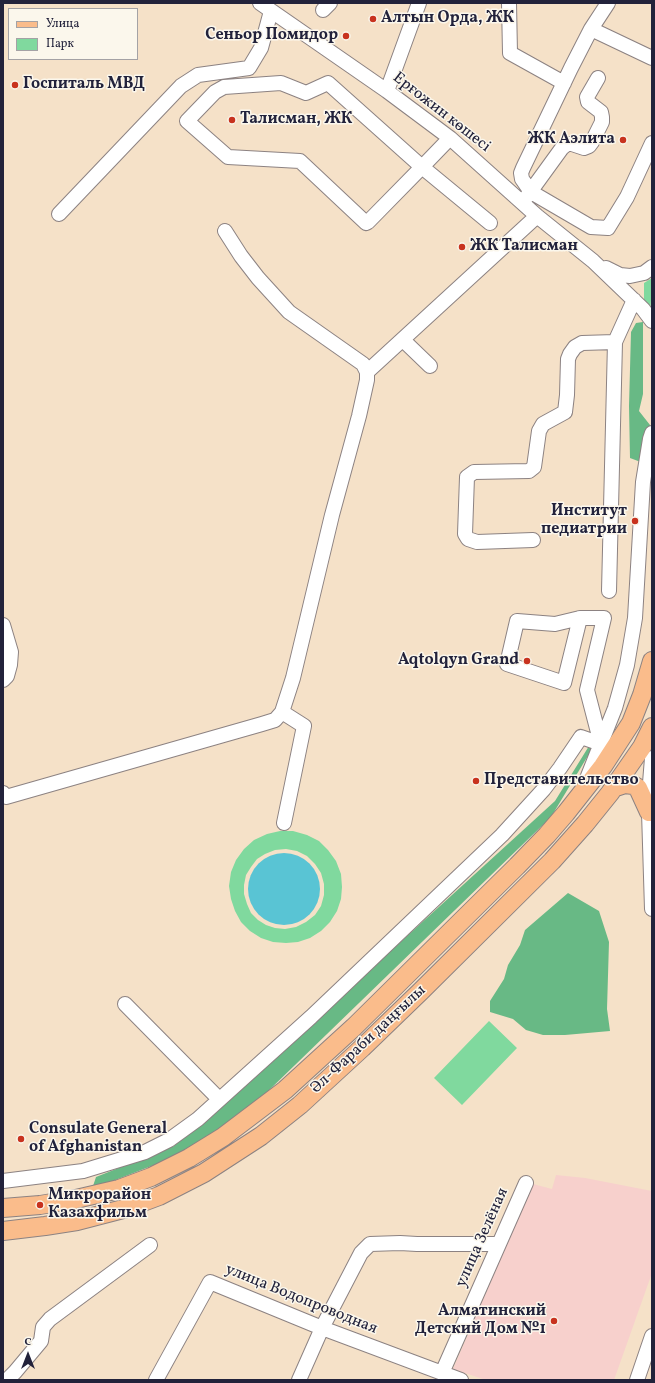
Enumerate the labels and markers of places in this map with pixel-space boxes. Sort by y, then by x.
place label: Алтын Орда, ЖК [381,9,514,29]
marker: Алтын Орда, ЖК [368,14,378,24]
place label: Сеньор Помидор [205,26,338,46]
marker: Сеньор Помидор [341,31,351,41]
place label: Госпиталь МВД [23,75,145,95]
marker: Госпиталь МВД [10,80,20,90]
place label: Талисман, ЖК [240,110,353,130]
marker: Талисман, ЖК [227,115,237,125]
place label: ЖК Аэлита [527,130,615,150]
marker: ЖК Аэлита [618,135,628,145]
place label: ЖК Талисман [470,237,578,257]
marker: ЖК Талисман [457,242,467,252]
place label: Институт педиатрии [541,502,627,540]
marker: Институт педиатрии [630,516,640,526]
place label: Aqtolqyn Grand [398,651,519,671]
marker: Aqtolqyn Grand [522,656,532,666]
place label: Представительство [484,771,639,791]
marker: Представительство [471,776,481,786]
place label: Consulate General of Afghanistan [29,1120,167,1158]
marker: Consulate General of Afghanistan [16,1134,26,1144]
place label: Микрорайон Казахфильм [48,1186,151,1224]
marker: Микрорайон Казахфильм [35,1200,45,1210]
place label: Алматинский Детский Дом №1 [415,1302,546,1340]
marker: Алматинский Детский Дом №1 [549,1316,559,1326]

